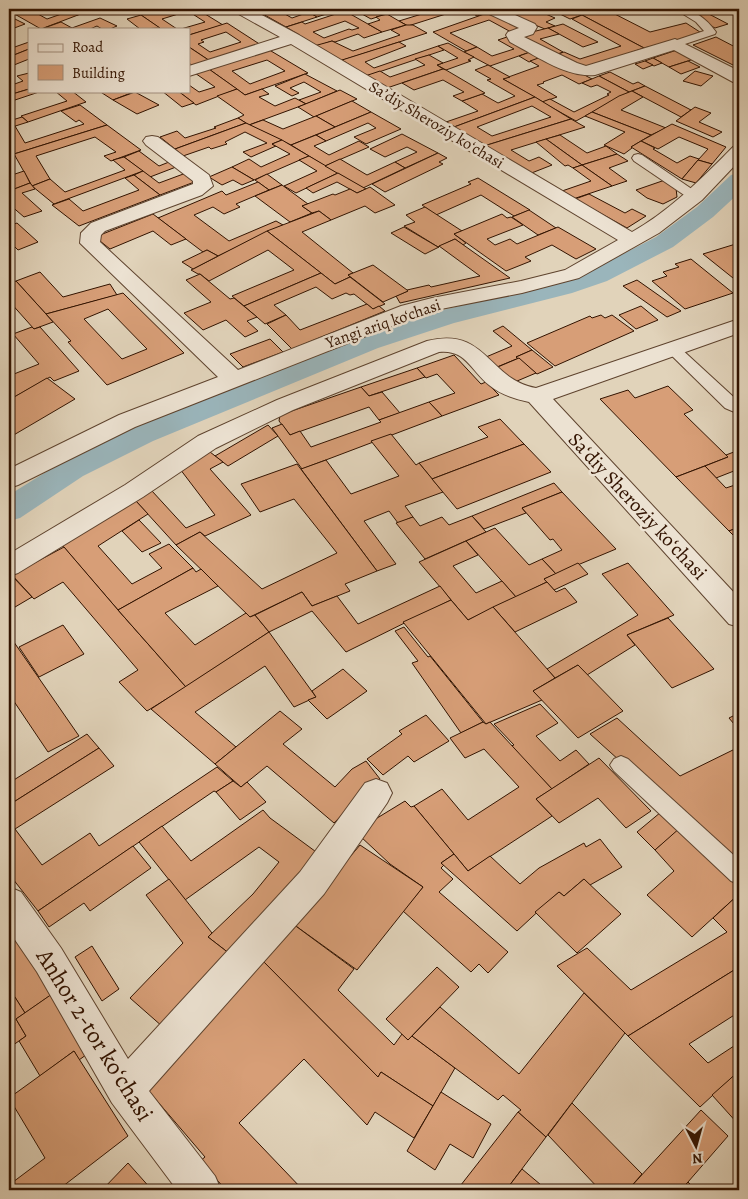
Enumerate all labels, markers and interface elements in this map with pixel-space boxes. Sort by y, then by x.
legend [28,28,190,92]
text: Road [72,37,104,57]
text: Building [72,63,125,83]
street label: Saʼdiy Sheroziy koʻchasi [365,76,508,174]
street label: Yangi ariq ko‘chasi [322,294,444,354]
street label: Saʻdiy Sheroziy koʻchasi [562,427,713,586]
street label: Anhor 2-tor koʻchasi [28,942,161,1127]
north arrow [670,1122,720,1172]
text: N [691,1148,703,1168]

